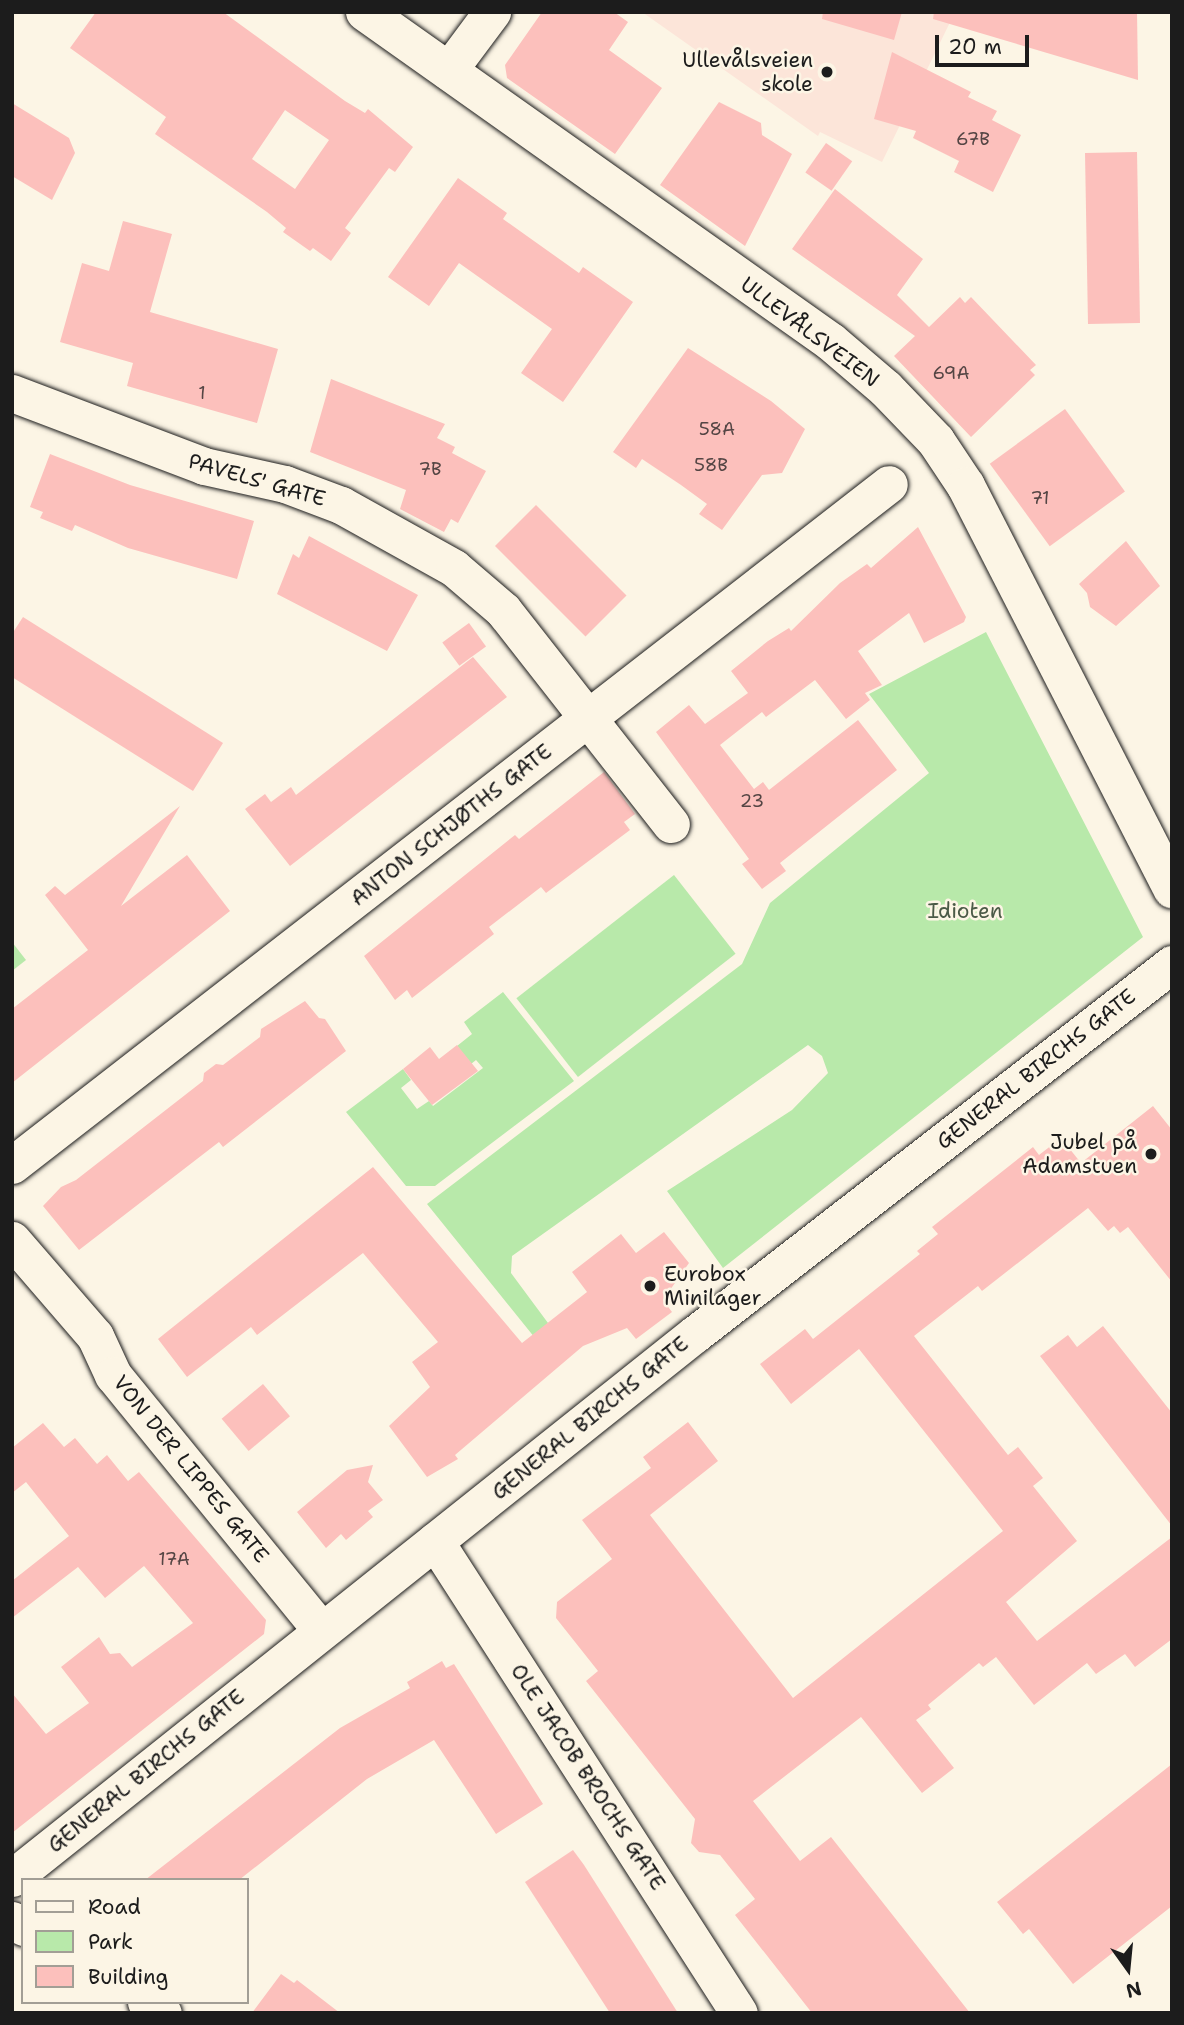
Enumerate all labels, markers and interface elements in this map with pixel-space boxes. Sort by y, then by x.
scale bar [939,21,1034,65]
text: 20 m [948,33,1002,61]
place label: Ullevålsveien skole [682,47,813,97]
marker: Ullevålsveien skole [819,64,835,80]
house number: 67B [956,128,990,150]
street label: ULLEVÅLSVEIEN [736,272,884,392]
house number: 69A [933,362,969,384]
house number: 1 [198,382,206,404]
house number: 58A [699,418,735,440]
street label: PAVELS' GATE [185,448,329,512]
house number: 58B [694,454,728,476]
house number: 7B [418,458,442,480]
house number: 71 [1030,487,1050,509]
street label: ANTON SCHJØTHS GATE [345,739,557,911]
house number: 23 [740,790,764,812]
park label: Idioten [927,898,1003,924]
street label: GENERAL BIRCHS GATE [932,984,1140,1154]
place label: Jubel på Adamstuen [1022,1129,1137,1179]
marker: Jubel på Adamstuen [1143,1146,1159,1162]
place label: Eurobox Minilager [664,1261,761,1311]
marker: Eurobox Minilager [642,1278,658,1294]
street label: GENERAL BIRCHS GATE [487,1331,693,1505]
street label: VON DER LIPPES GATE [108,1370,274,1568]
house number: 17A [158,1548,190,1570]
street label: OLE JACOB BROCHS GATE [505,1659,671,1895]
street label: GENERAL BIRCHS GATE [43,1684,249,1858]
legend [21,1878,248,2004]
text: Road [88,1893,141,1921]
text: Park [88,1928,133,1956]
north arrow [1093,1934,1163,2004]
text: Building [88,1963,168,1991]
text: N [1123,1976,1144,2004]

